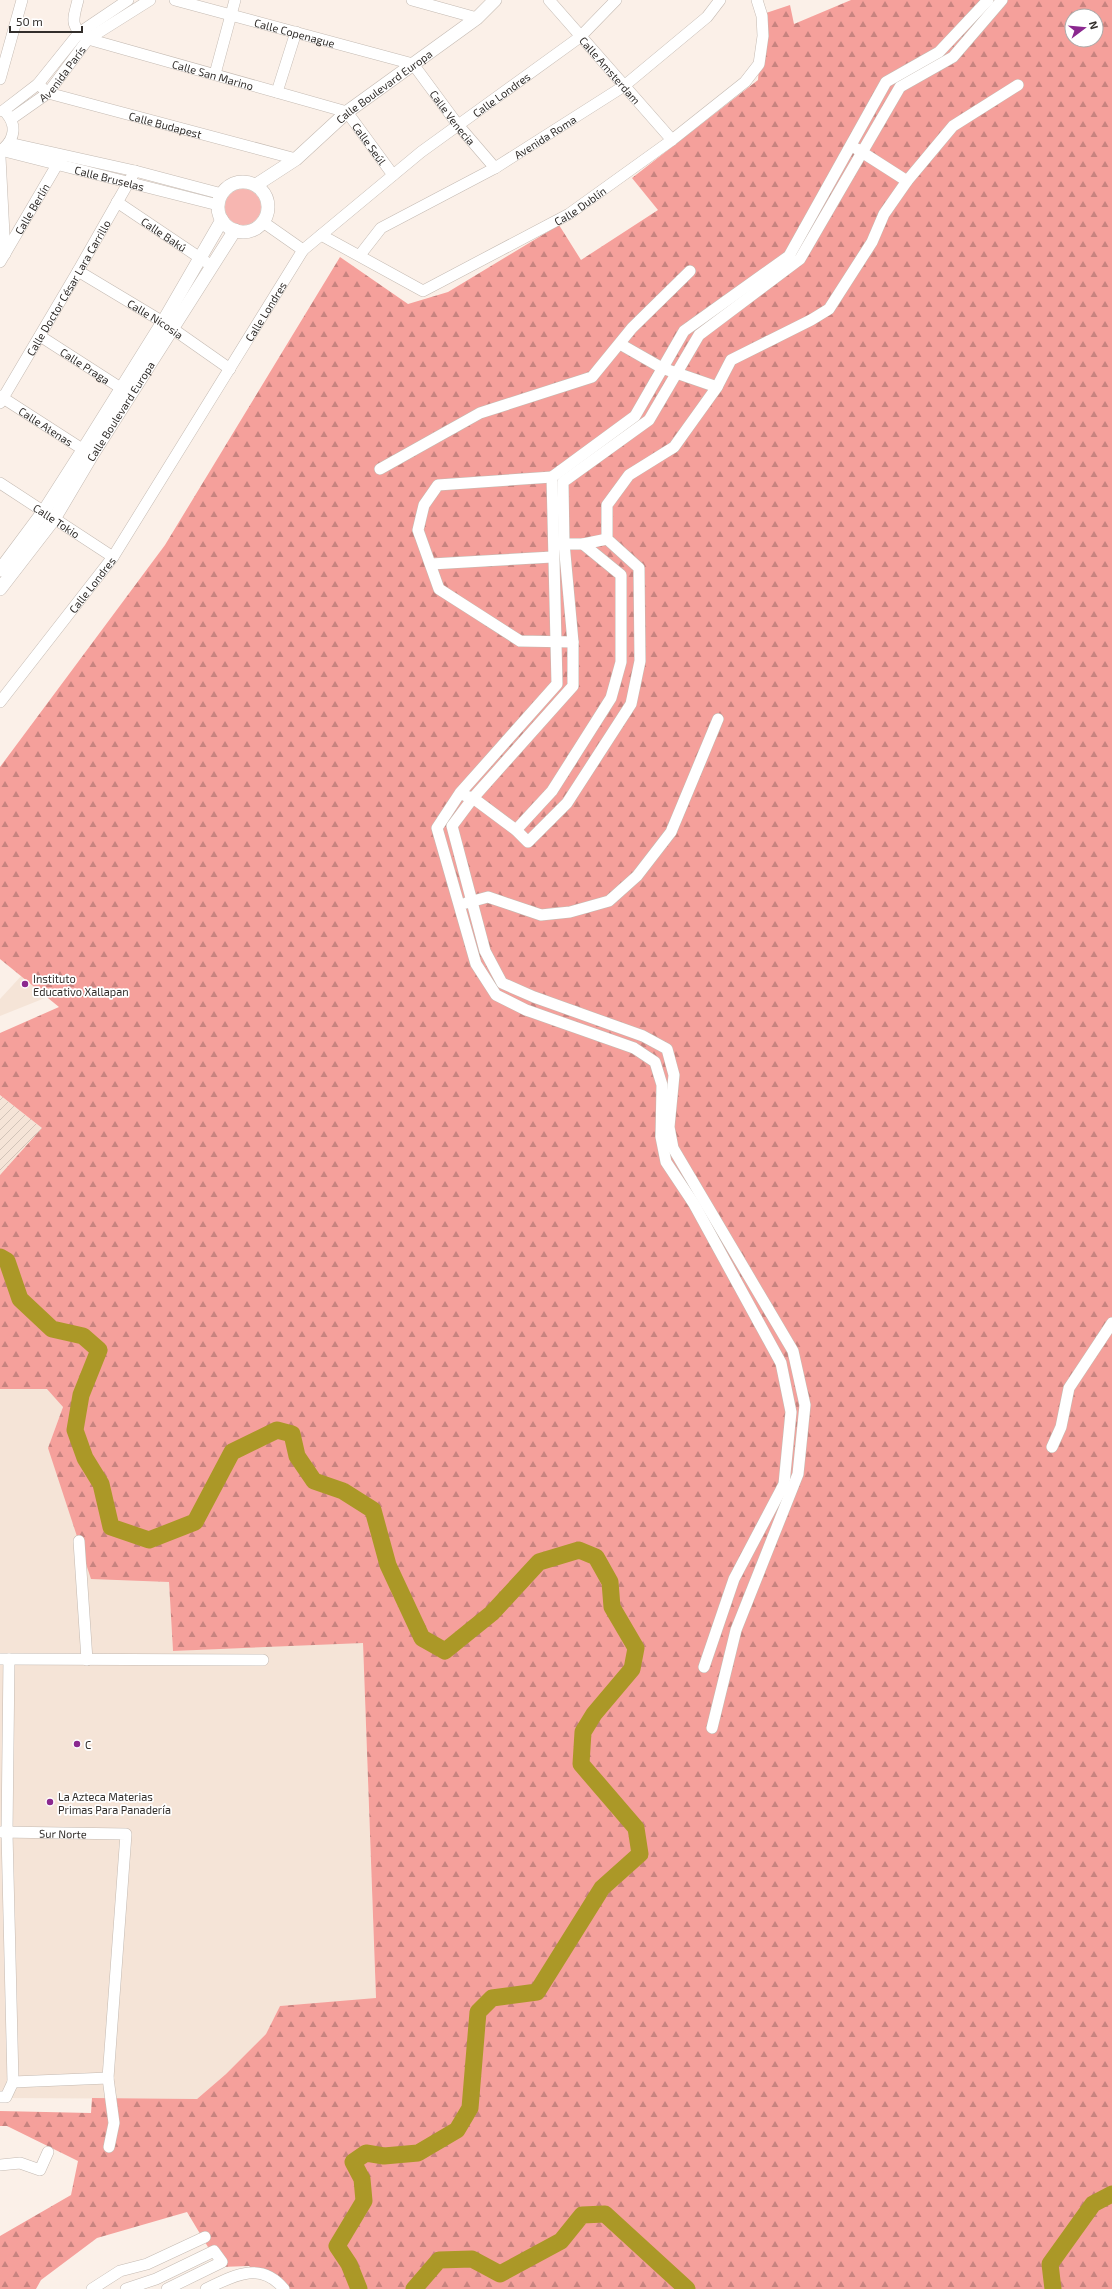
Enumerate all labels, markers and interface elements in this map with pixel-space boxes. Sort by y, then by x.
scale bar [10,8,82,34]
north arrow [1064,8,1104,48]
text: 50 m [16,14,43,28]
street label: Calle Copenague [253,15,337,49]
text: N [1087,19,1101,31]
street label: Calle Amsterdam [577,33,643,106]
street label: Avenida París [36,43,88,104]
street label: Calle Boulevard Europa [333,46,434,126]
street label: Calle San Marino [171,57,255,92]
street label: Calle Londres [470,69,533,119]
street label: Calle Venecia [428,87,478,147]
street label: Calle Budapest [128,108,203,140]
street label: Avenida Roma [511,112,578,161]
street label: Calle Seúl [350,120,390,167]
street label: Calle Bruselas [73,162,146,193]
street label: Calle Berlín [11,181,51,236]
street label: Calle Dublín [552,183,608,227]
street label: Calle Bakú [139,214,189,254]
street label: Calle Doctor César Lara Carrillo [23,217,112,358]
street label: Calle Londres [242,279,289,343]
street label: Calle Nicosia [125,296,186,341]
street label: Calle Praga [58,345,113,386]
street label: Calle Boulevard Europa [83,358,157,463]
street label: Calle Atenas [17,404,76,448]
street label: Calle Tokio [31,500,83,540]
street label: Calle Londres [66,553,118,615]
place label: Instituto Educativo Xallapan [33,972,129,998]
marker: Instituto Educativo Xallapan [20,979,30,989]
place label: C [85,1738,91,1751]
marker: C [72,1739,82,1749]
place label: La Azteca Materias Primas Para Panadería [58,1790,171,1816]
marker: La Azteca Materias Primas Para Panadería [45,1797,55,1807]
street label: Sur Norte [39,1826,87,1840]

